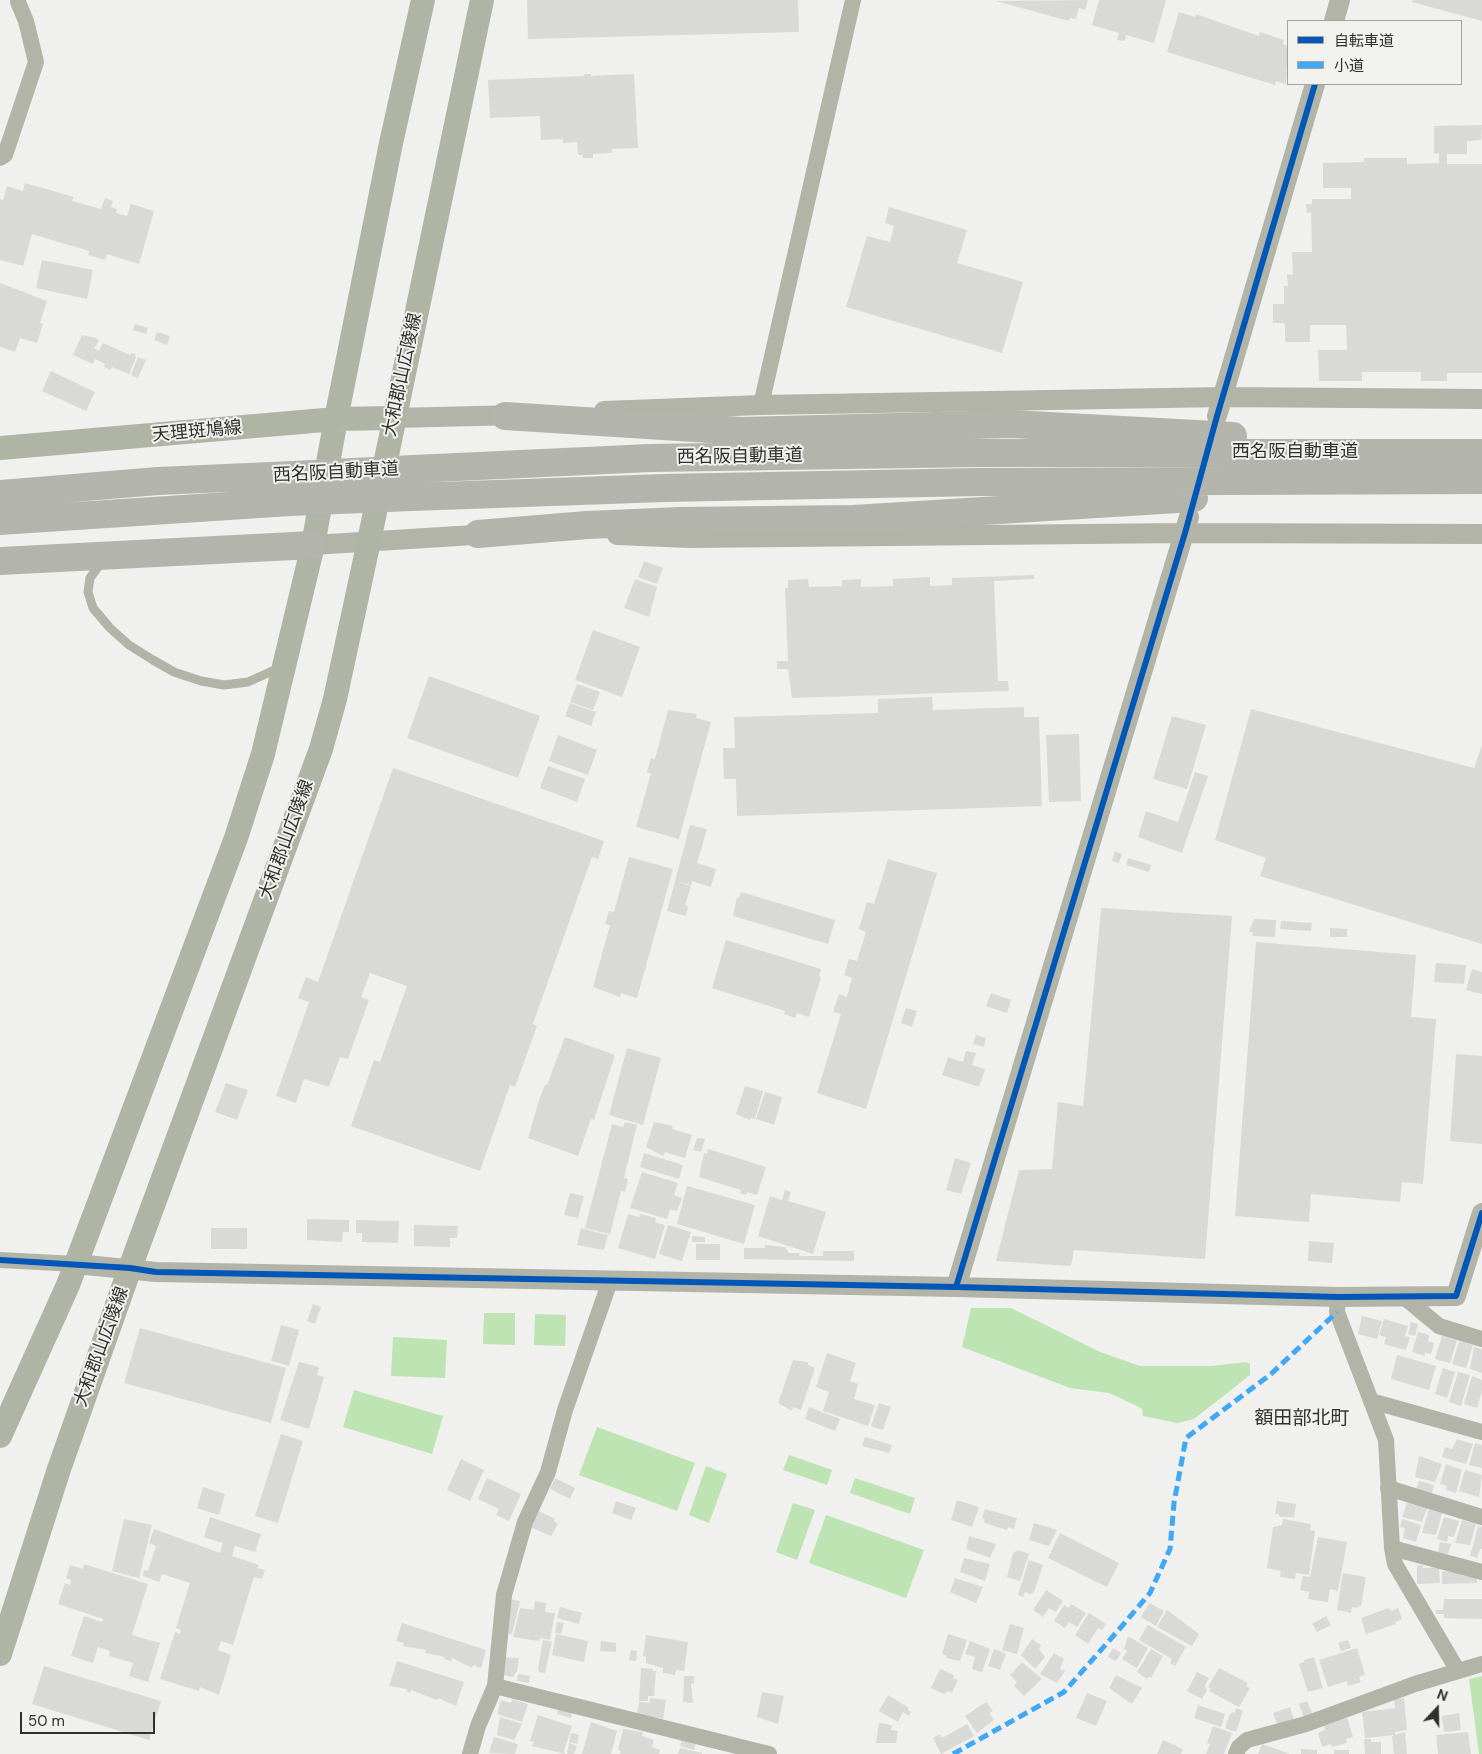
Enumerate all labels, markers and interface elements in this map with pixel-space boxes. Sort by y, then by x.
legend [1287,20,1462,85]
text: 自転車道 [1334,31,1394,51]
text: 小道 [1334,56,1364,76]
street label: 大和郡山広陵線 [379,311,427,439]
street label: 天理斑鳩線 [151,417,243,447]
street label: 西名阪自動車道 [1232,441,1358,463]
street label: 西名阪自動車道 [677,445,803,469]
street label: 西名阪自動車道 [273,459,399,487]
street label: 大和郡山広陵線 [255,777,319,903]
street label: 大和郡山広陵線 [70,1284,134,1410]
district label: 額田部北町 [1255,1408,1349,1430]
north arrow [1412,1684,1462,1734]
text: N [1434,1685,1450,1705]
scale bar [22,1702,158,1734]
text: 50 m [28,1711,65,1731]

